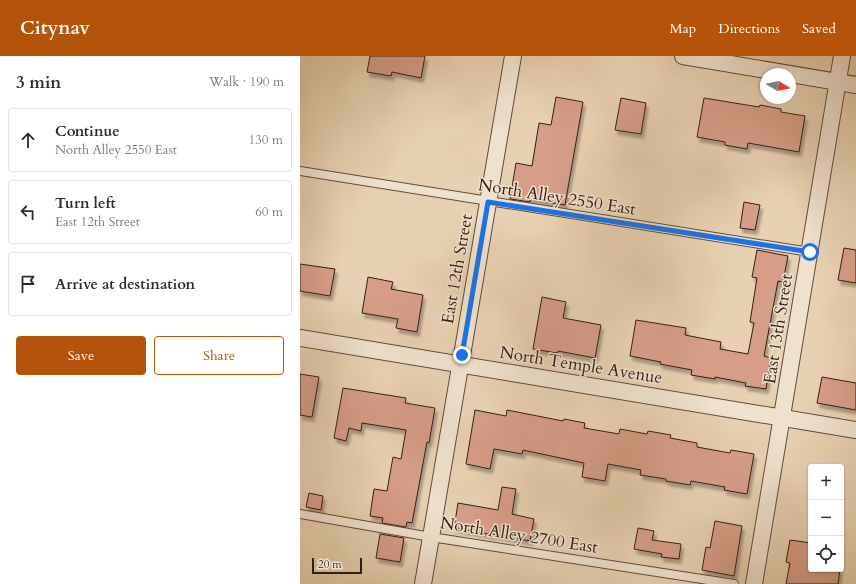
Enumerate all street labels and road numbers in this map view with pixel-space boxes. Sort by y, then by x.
street label: North Alley 2550 East [476,173,638,221]
street label: East 12th Street [436,212,478,326]
street label: East 13th Street [758,272,798,386]
street label: North Temple Avenue [498,341,664,389]
street label: North Alley 2700 East [438,511,600,559]

